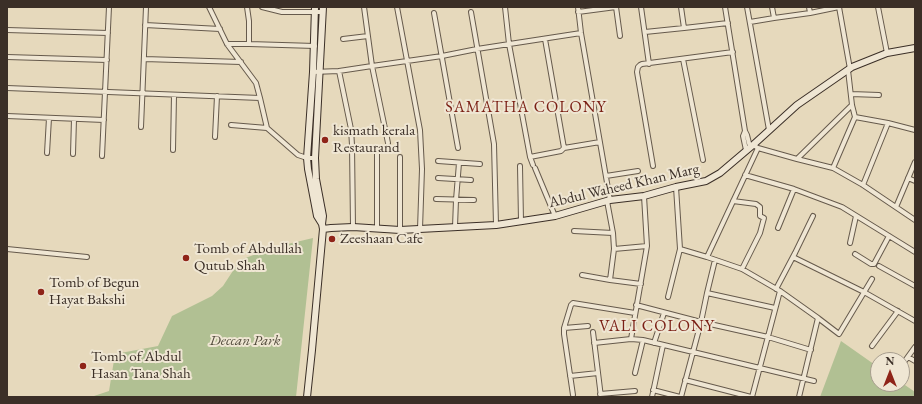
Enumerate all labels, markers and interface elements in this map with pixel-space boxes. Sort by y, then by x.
district label: SAMATHA COLONY [445,98,607,118]
place label: kismath kerala Restaurand [333,122,415,157]
marker: kismath kerala Restaurand [320,135,330,145]
street label: Abdul Waheed Khan Marg [547,160,701,212]
place label: Zeeshaan Cafe [340,230,423,248]
marker: Zeeshaan Cafe [327,234,337,244]
place label: Tomb of Abdullah Qutub Shah [194,240,302,275]
marker: Tomb of Abdullah Qutub Shah [181,253,191,263]
place label: Tomb of Begun Hayat Bakshi [49,274,139,309]
marker: Tomb of Begun Hayat Bakshi [36,287,46,297]
district label: VALI COLONY [599,317,715,337]
park label: Deccan Park [210,332,280,350]
place label: Tomb of Abdul Hasan Tana Shah [91,348,191,383]
north arrow [870,352,910,392]
text: N [886,354,894,368]
marker: Tomb of Abdul Hasan Tana Shah [78,361,88,371]

